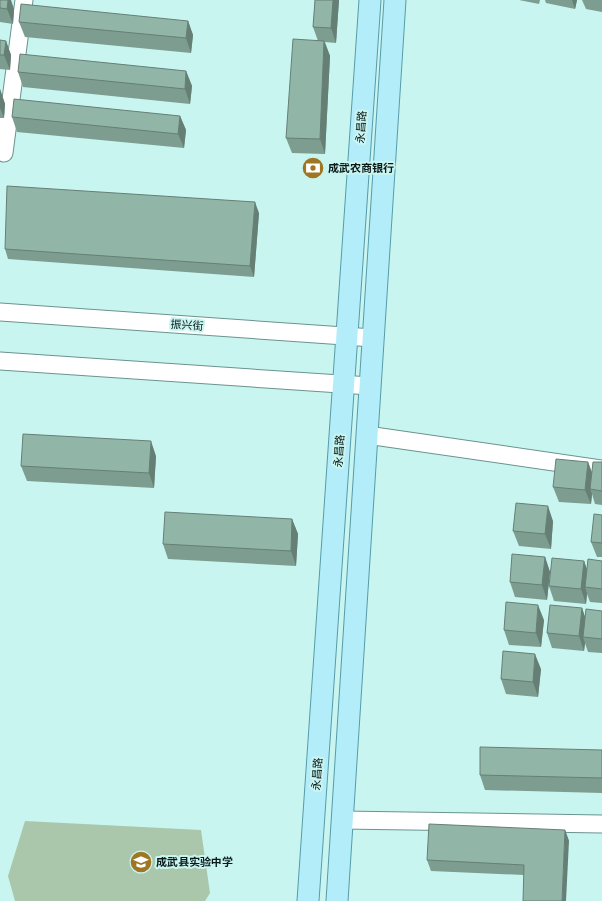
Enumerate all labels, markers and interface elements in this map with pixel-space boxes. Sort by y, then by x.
street label: 永昌路 [353,110,368,144]
bank icon: 成武农商银行 [300,155,326,181]
place label: 成武农商银行 [328,161,394,174]
street label: 振兴街 [170,317,204,332]
street label: 永昌路 [331,434,346,468]
street label: 永昌路 [309,757,324,791]
school or university icon: 成武县实验中学 [128,849,154,875]
place label: 成武县实验中学 [156,855,233,868]

